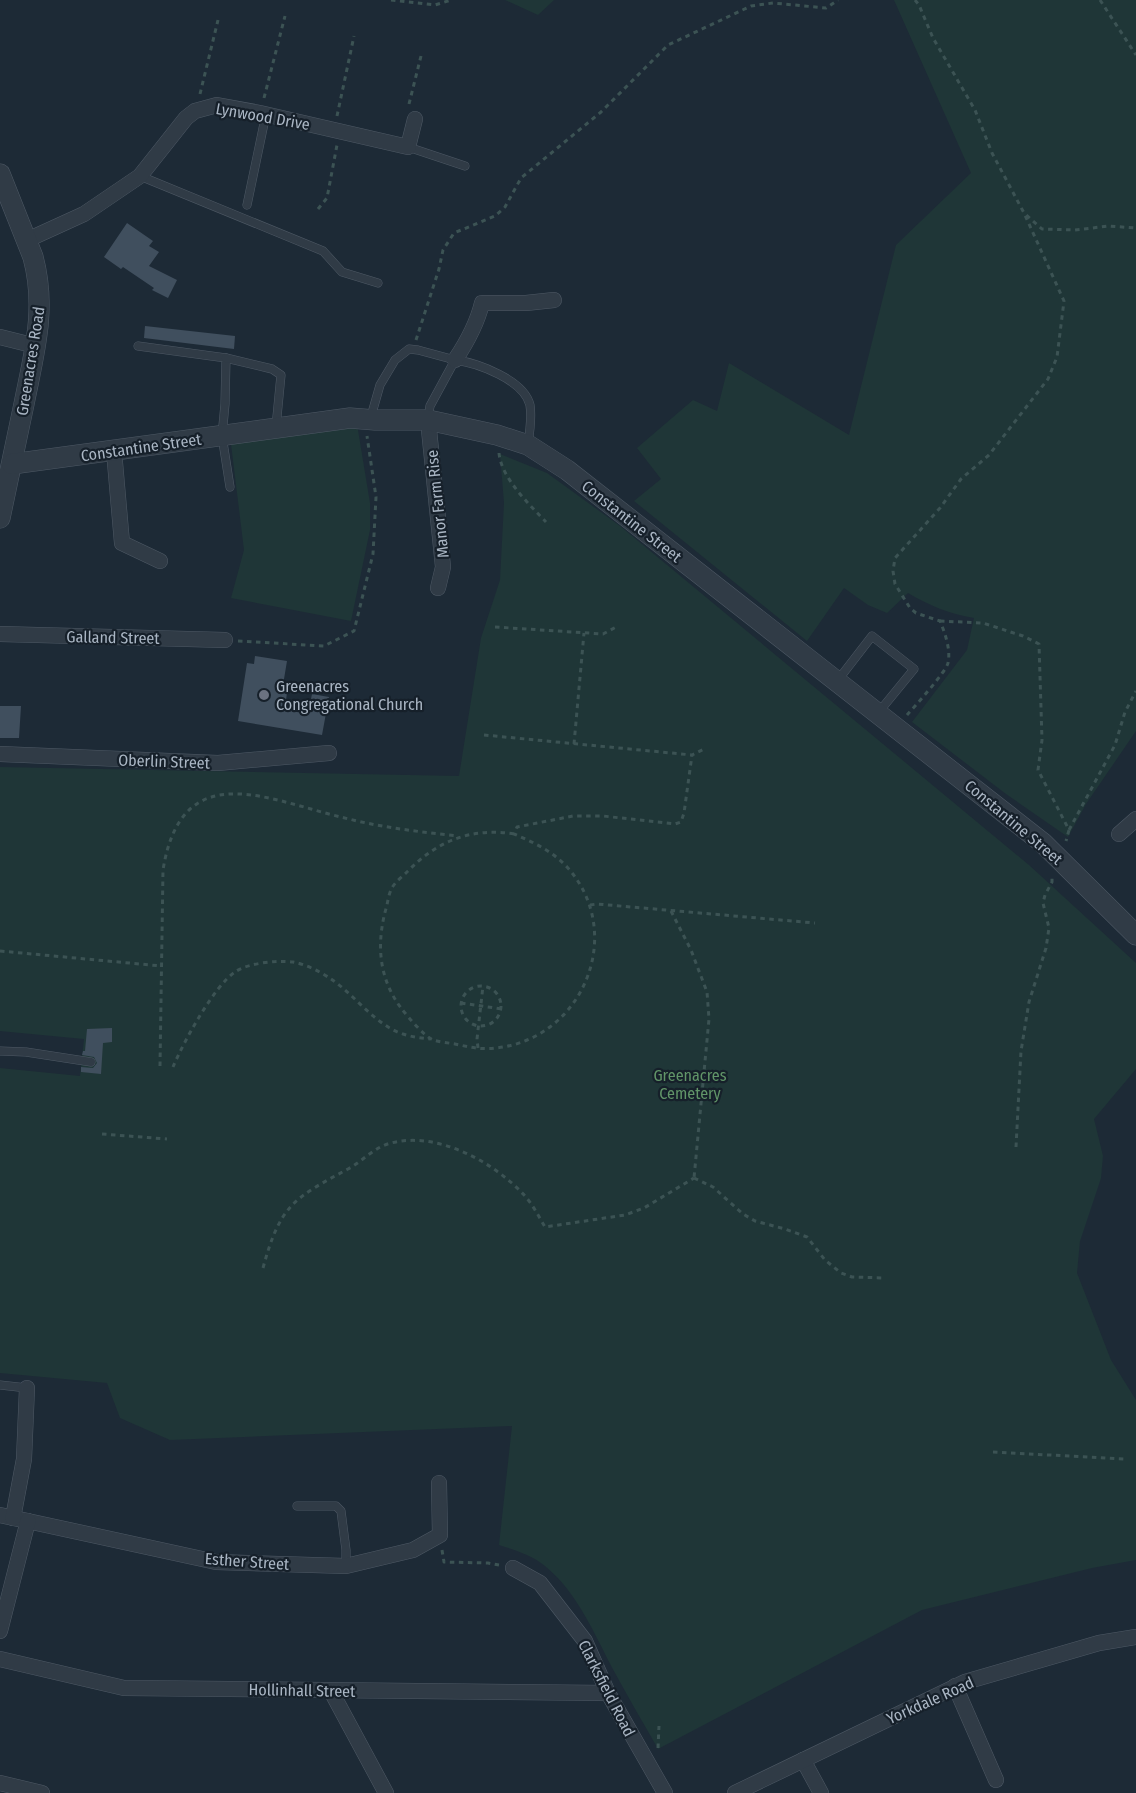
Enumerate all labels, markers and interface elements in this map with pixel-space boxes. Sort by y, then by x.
street label: Lynwood Drive [214,99,312,134]
street label: Greenacres Road [13,305,48,417]
street label: Constantine Street [80,430,203,465]
street label: Manor Farm Rise [422,449,453,559]
street label: Constantine Street [578,476,686,567]
street label: Galland Street [66,627,161,648]
place label: Greenacres Congregational Church [276,677,423,714]
marker: Greenacres Congregational Church [257,688,271,702]
street label: Oberlin Street [118,750,211,773]
street label: Constantine Street [961,776,1067,869]
park label: Greenacres Cemetery [653,1066,727,1103]
street label: Esther Street [204,1549,291,1574]
street label: Clarksfield Road [574,1637,639,1740]
street label: Yorkdale Road [884,1673,977,1728]
street label: Hollinhall Street [248,1680,356,1701]

